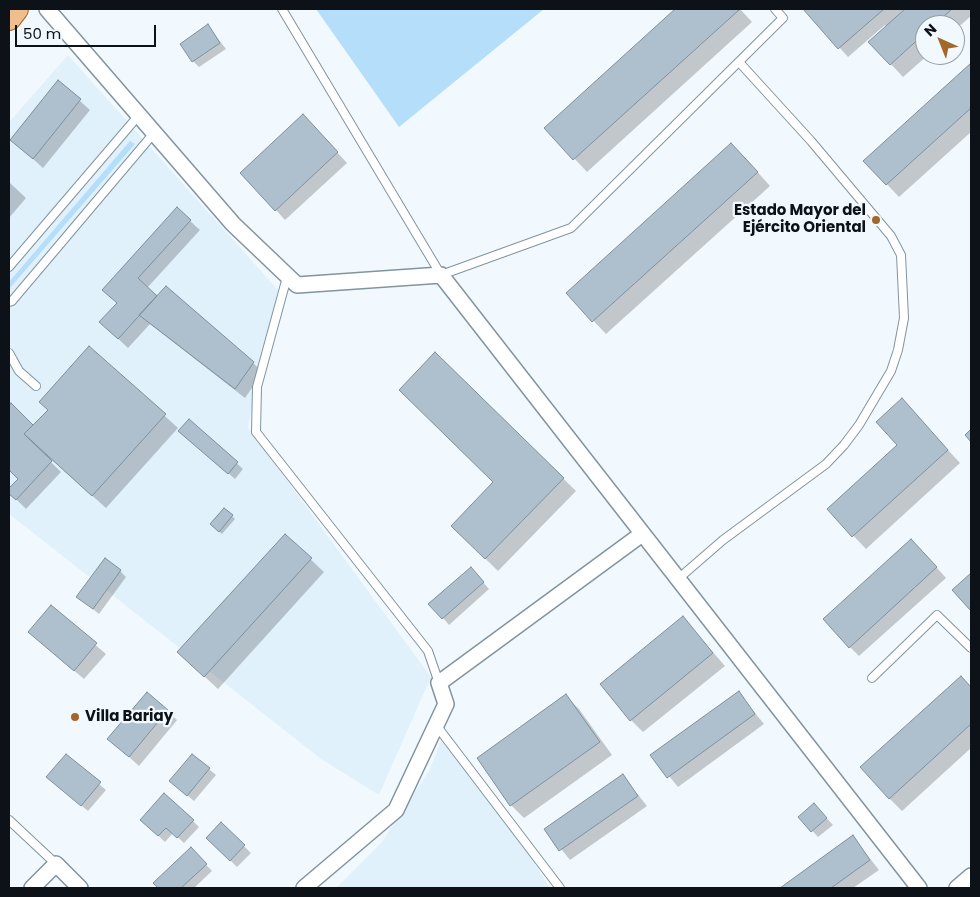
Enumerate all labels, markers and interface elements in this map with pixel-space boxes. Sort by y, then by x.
scale bar [18,15,159,47]
north arrow [915,15,965,65]
text: N [920,19,941,41]
text: 50 m [23,23,61,44]
place label: Estado Mayor del Ejército Oriental [734,202,866,237]
marker: Estado Mayor del Ejército Oriental [870,214,882,226]
place label: Villa Bariay [85,708,173,726]
marker: Villa Bariay [69,711,81,723]

